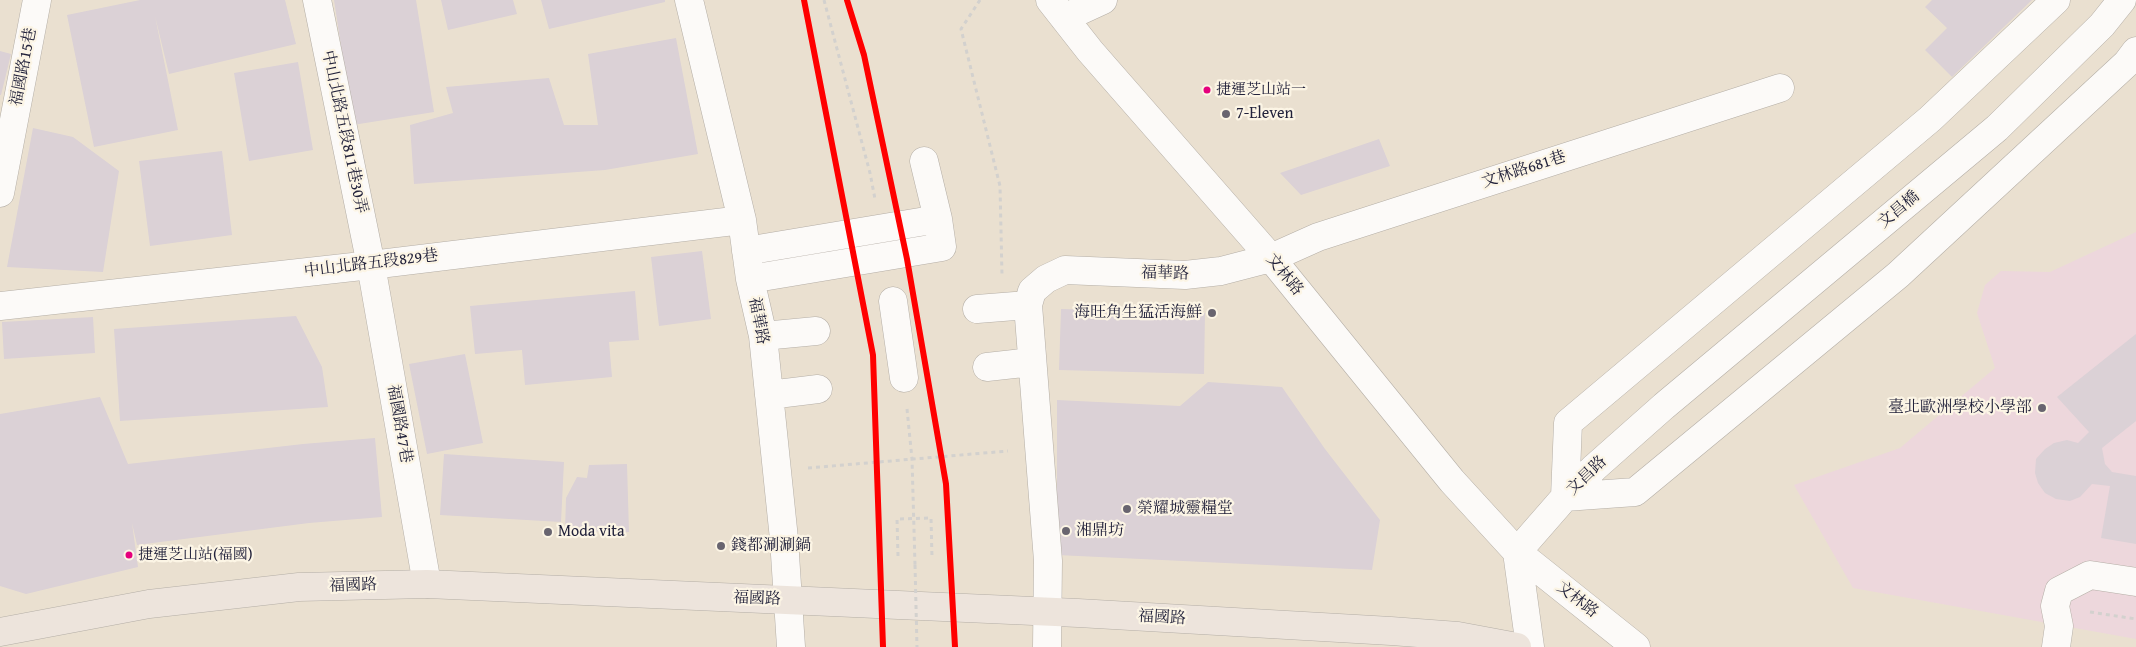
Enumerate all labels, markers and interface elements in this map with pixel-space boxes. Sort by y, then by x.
street label: 福國路15巷 [7,26,41,108]
street label: 中山北路五段811巷30弄 [317,49,371,215]
place label: 捷運芝山站一 [1216,81,1306,99]
marker: 捷運芝山站一 [1202,85,1212,95]
place label: 7-Eleven [1236,104,1293,124]
marker: 7-Eleven [1220,108,1232,120]
street label: 文林路681巷 [1480,147,1568,193]
street label: 文昌橋 [1874,187,1924,233]
street label: 中山北路五段829巷 [303,246,439,282]
street label: 文林路 [1261,250,1307,300]
street label: 福華路 [1141,264,1189,284]
street label: 福華路 [744,296,772,346]
place label: 海旺角生猛活海鮮 [1074,303,1202,323]
marker: 海旺角生猛活海鮮 [1206,307,1218,319]
street label: 福國路47巷 [383,383,415,465]
place label: 臺北歐洲學校小學部 [1888,398,2032,418]
marker: 臺北歐洲學校小學部 [2036,402,2048,414]
street label: 文昌路 [1563,452,1611,500]
place label: 榮耀城靈糧堂 [1137,499,1233,519]
marker: 榮耀城靈糧堂 [1121,503,1133,515]
place label: 湘鼎坊 [1076,521,1124,541]
place label: Moda vita [558,522,625,542]
marker: 湘鼎坊 [1060,525,1072,537]
marker: Moda vita [542,526,554,538]
place label: 錢都涮涮鍋 [731,536,811,556]
marker: 錢都涮涮鍋 [715,540,727,552]
place label: 捷運芝山站(福國) [138,546,253,564]
marker: 捷運芝山站(福國) [124,550,134,560]
street label: 福國路 [329,576,377,596]
street label: 文林路 [1552,578,1602,622]
street label: 福國路 [733,589,781,609]
street label: 福國路 [1138,607,1186,629]

